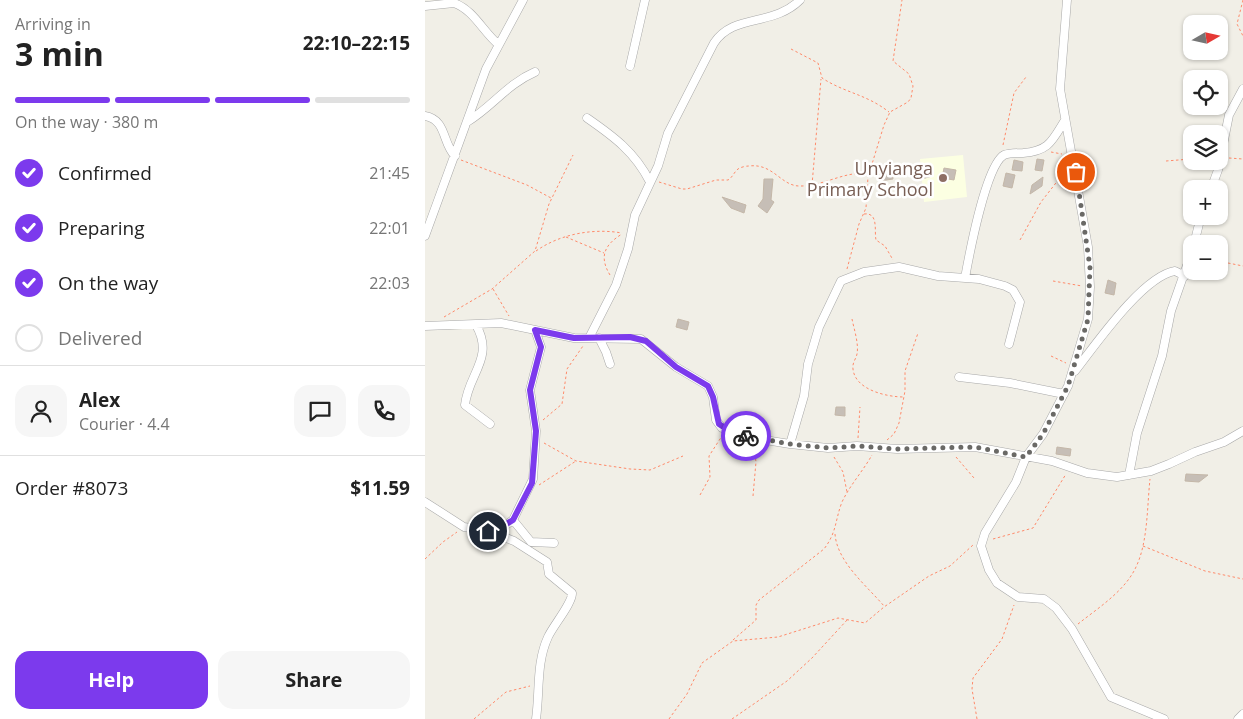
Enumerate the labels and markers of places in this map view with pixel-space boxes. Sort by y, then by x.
pin [1055,151,1097,193]
place label: Unyianga Primary School [807,156,933,201]
marker: Unyianga Primary School [937,172,949,184]
pin [467,510,509,552]

